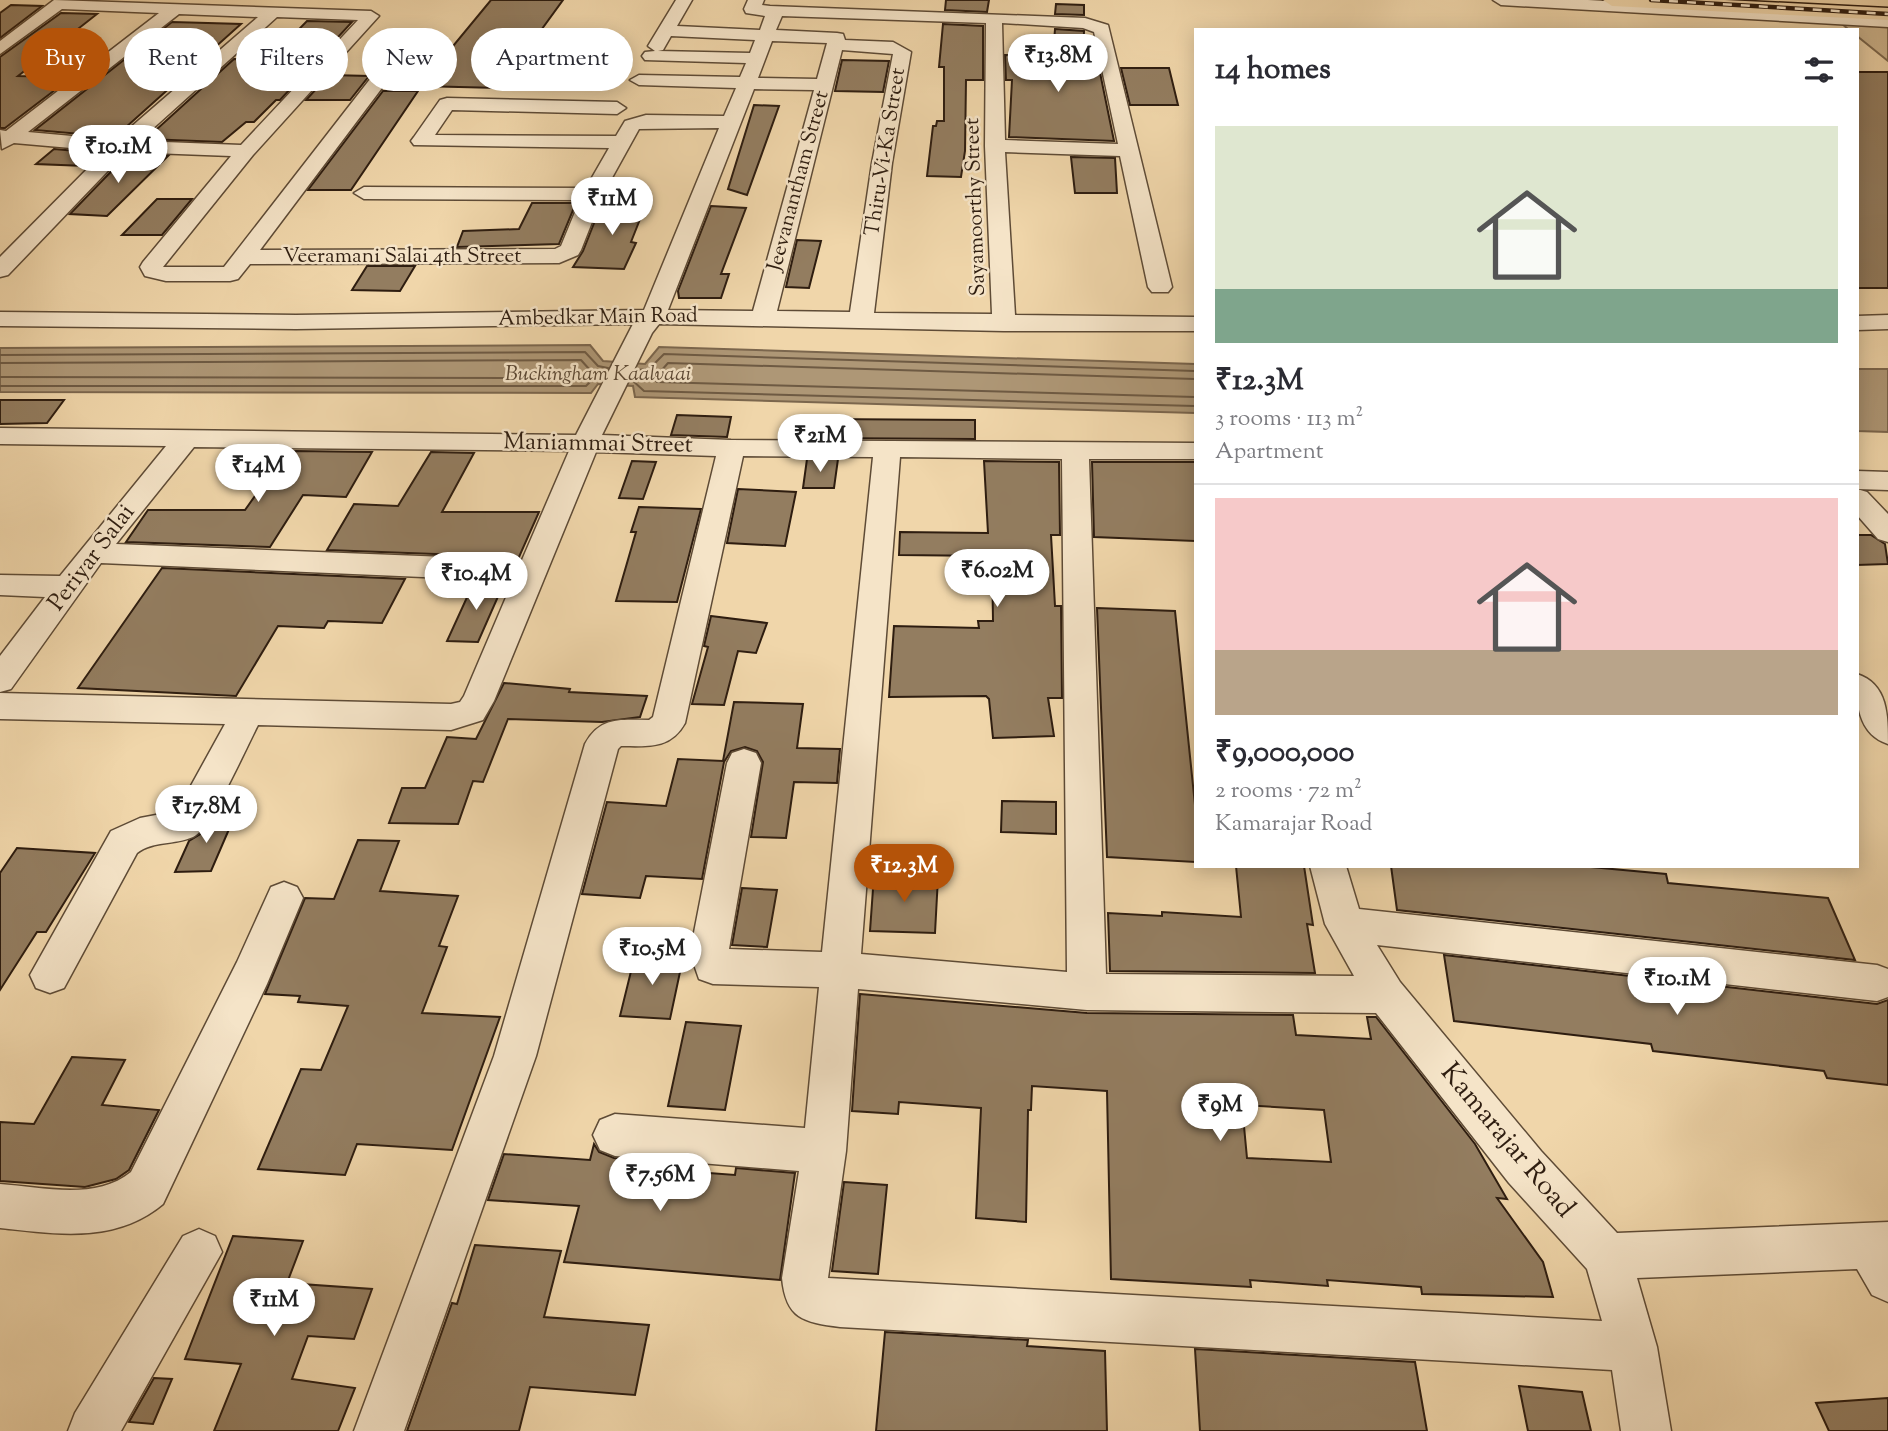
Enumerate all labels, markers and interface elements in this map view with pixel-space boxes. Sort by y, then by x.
chip: Buy [21,28,110,91]
chip: Rent [124,28,222,91]
chip: Filters [236,28,348,91]
chip: New [362,28,457,91]
chip: Apartment [471,28,633,91]
pin: ₹13.8M [1001,34,1115,94]
text: ₹13.8M [1024,40,1092,73]
text: 14 homes [1215,49,1331,92]
icon: filters [1800,51,1838,89]
street label: Thiru-Vi-Ka Street [858,66,914,238]
street label: Jeevanantham Street [760,87,838,275]
street label: Sayamoorthy Street [958,117,994,297]
pin: ₹10.1M [61,125,175,185]
text: ₹10.1M [84,131,152,164]
icon: home [1464,172,1590,298]
pin: ₹11M [571,177,653,237]
text: ₹11M [587,183,637,216]
street label: Veeramani Salai 4th Street [283,242,521,272]
street label: Ambedkar Main Road [498,301,698,335]
water label: Buckingham Kaalvaai [505,360,691,390]
text: ₹12.3M [1215,360,1304,403]
text: 3 rooms · 113 m² [1215,403,1363,436]
pin: ₹21M [779,414,861,474]
text: ₹21M [794,420,846,453]
street label: Maniammai Street [503,425,693,463]
text: Apartment [1215,436,1324,469]
pin: ₹14M [217,444,299,504]
text: ₹14M [231,450,285,483]
street label: Periyar Salai [40,497,144,619]
icon: home [1464,544,1590,670]
pin: ₹6.02M [940,550,1054,609]
pin: ₹10.4M [419,552,533,612]
text: ₹6.02M [960,555,1034,588]
text: ₹10.4M [441,558,511,591]
text: ₹9,000,000 [1215,732,1354,775]
text: 2 rooms · 72 m² [1215,775,1362,808]
pin: ₹17.8M [149,786,263,845]
text: ₹17.8M [171,791,241,824]
text: Kamarajar Road [1215,808,1372,841]
pin: ₹12.3M [847,844,961,904]
text: ₹12.3M [870,850,938,883]
pin: ₹10.5M [595,928,709,987]
text: ₹10.5M [618,933,686,966]
pin: ₹10.1M [1620,958,1734,1017]
text: ₹10.1M [1643,963,1711,996]
street label: Kamarajar Road [1430,1055,1584,1227]
pin: ₹9M [1186,1084,1254,1143]
text: ₹9M [1197,1089,1243,1122]
pin: ₹7.56M [603,1154,717,1213]
text: ₹7.56M [625,1159,695,1192]
pin: ₹11M [233,1278,315,1338]
text: ₹11M [249,1284,299,1317]

